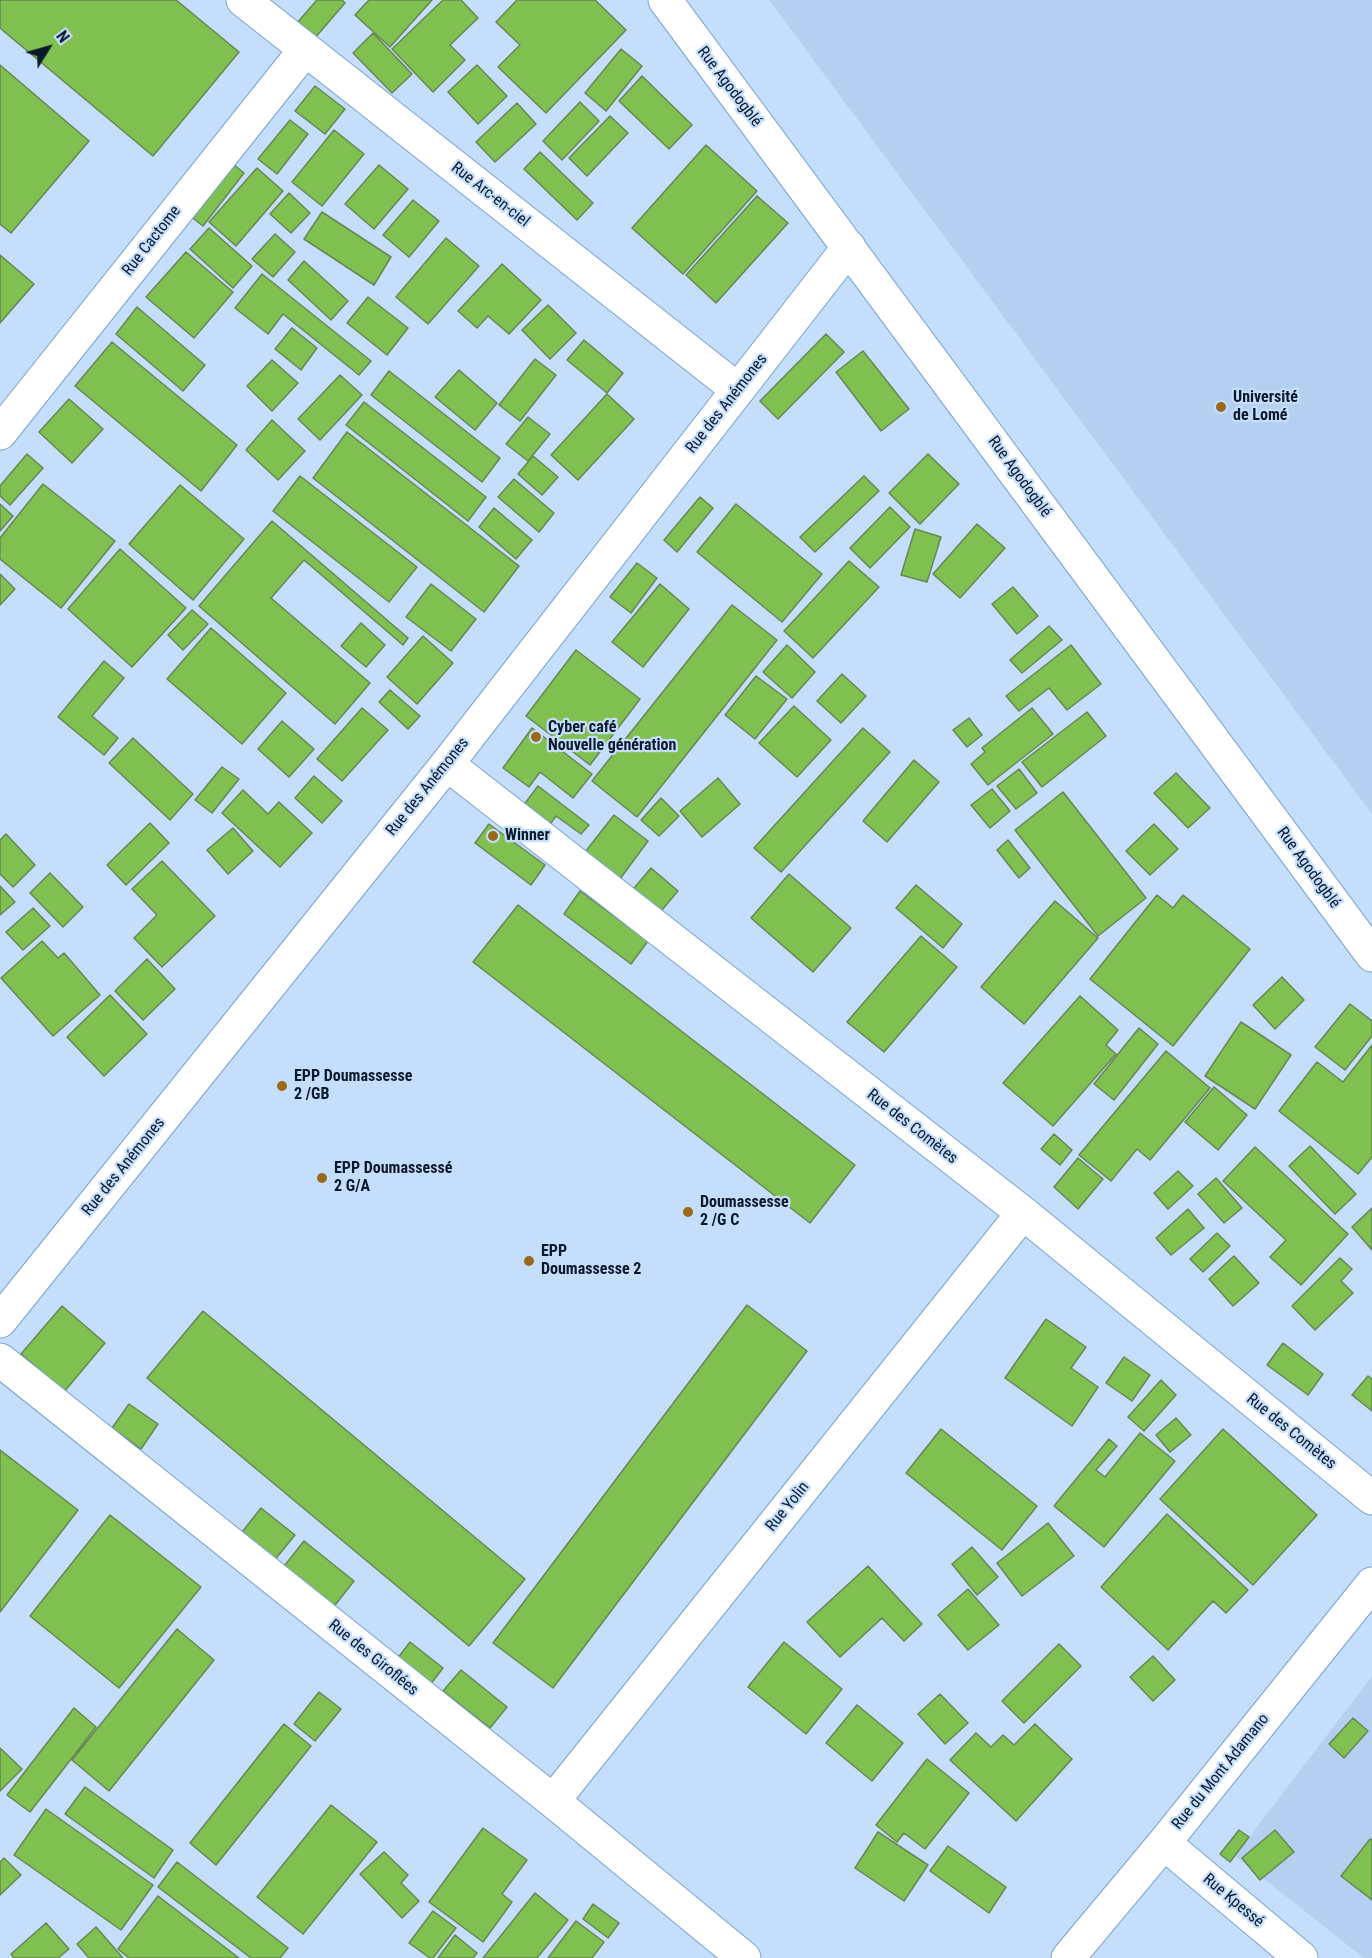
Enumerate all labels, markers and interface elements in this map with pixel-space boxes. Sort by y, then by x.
north arrow [18,18,78,78]
text: N [52,27,73,46]
street label: Rue Agodogblé [693,43,765,131]
street label: Rue Arc-en-ciel [447,158,533,232]
street label: Rue Cactome [119,202,185,280]
street label: Rue des Anémones [682,350,772,458]
place label: Université de Lomé [1233,388,1298,426]
marker: Université de Lomé [1214,400,1228,414]
street label: Rue Agodogblé [983,433,1055,521]
place label: Cyber café Nouvelle génération [548,718,676,756]
marker: Cyber café Nouvelle génération [529,730,543,744]
street label: Rue des Anémones [382,734,474,840]
street label: Rue Agodogblé [1272,824,1344,912]
place label: Winner [505,826,550,846]
marker: Winner [486,829,500,843]
place label: EPP Doumassesse 2 /GB [294,1067,412,1105]
marker: EPP Doumassesse 2 /GB [275,1079,289,1093]
street label: Rue des Comètes [863,1086,961,1168]
street label: Rue des Anémones [78,1114,170,1220]
place label: EPP Doumassessé 2 G/A [334,1159,452,1197]
marker: EPP Doumassessé 2 G/A [315,1171,329,1185]
place label: Doumassesse 2 /G C [700,1193,789,1231]
marker: Doumassesse 2 /G C [681,1205,695,1219]
place label: EPP Doumassesse 2 [541,1242,641,1280]
marker: EPP Doumassesse 2 [522,1254,536,1268]
street label: Rue des Comètes [1242,1390,1340,1474]
street label: Rue Yolin [762,1478,814,1536]
street label: Rue des Giroflées [324,1616,422,1700]
street label: Rue du Mont Adamano [1168,1710,1274,1834]
street label: Rue Kpessé [1199,1870,1267,1932]

